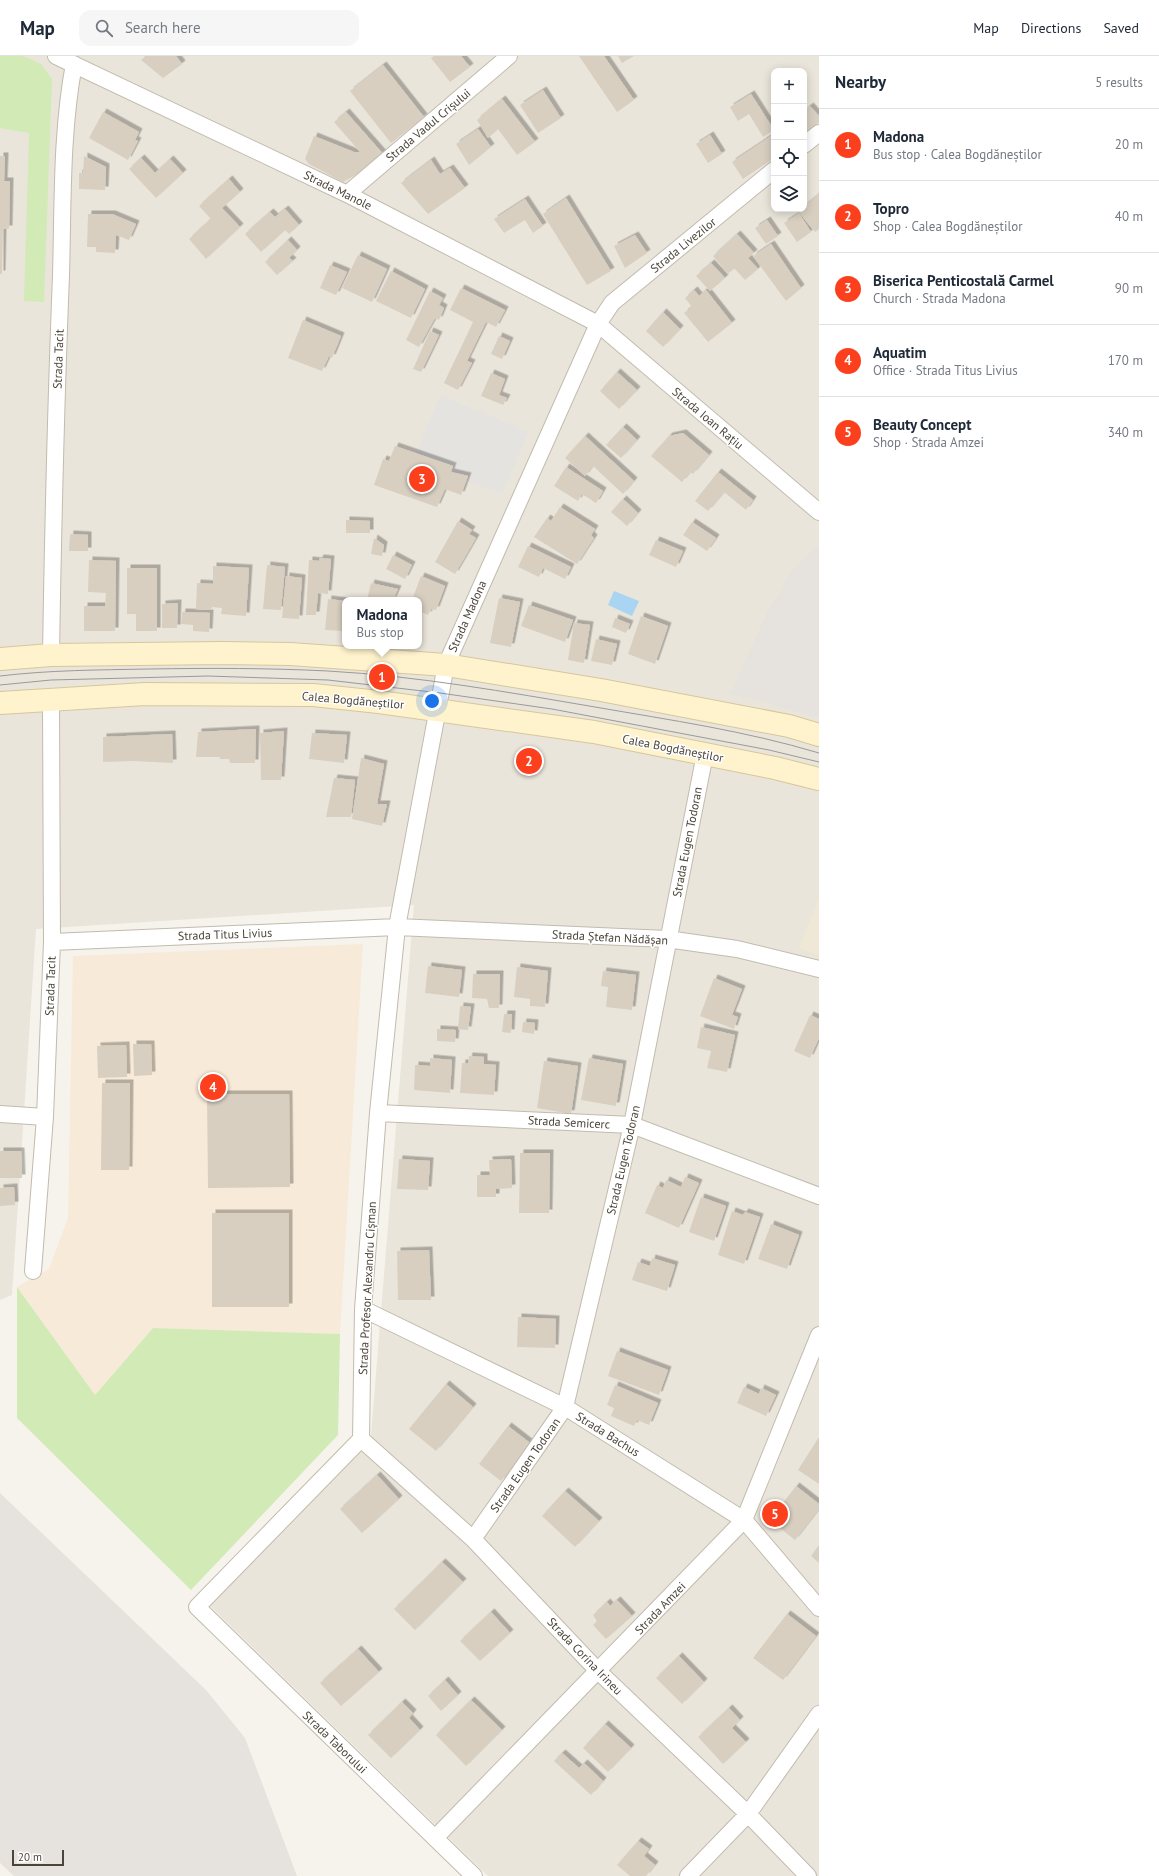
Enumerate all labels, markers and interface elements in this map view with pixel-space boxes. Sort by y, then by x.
search box [79,10,359,46]
text: Map [20,16,55,40]
icon: search [93,17,115,39]
text: Search here [125,18,201,37]
text: Map [973,19,999,37]
text: Directions [1021,19,1081,37]
text: Saved [1103,19,1139,37]
map controls [771,68,807,212]
button: + [771,68,807,104]
text: Nearby [835,71,886,93]
text: 5 results [1095,74,1143,91]
street label: Strada Vadul Crișului [383,85,473,165]
button: − [771,104,807,140]
text: Madona [873,127,924,146]
text: 1 [844,136,852,153]
text: 20 m [1115,136,1143,153]
button: locate [771,140,807,176]
text: Bus stop · Calea Bogdăneștilor [873,146,1042,163]
street label: Strada Manole [301,167,375,213]
button: layers [771,176,807,212]
text: Topro [873,199,909,218]
text: 2 [844,208,852,225]
text: 40 m [1115,208,1143,225]
street label: Strada Livezilor [647,214,719,276]
text: Shop · Calea Bogdăneștilor [873,218,1023,235]
text: Biserica Penticostală Carmel [873,271,1054,290]
text: 3 [844,280,852,297]
text: 90 m [1115,280,1143,297]
text: Church · Strada Madona [873,290,1006,307]
street label: Strada Tacit [49,329,67,389]
text: Aquatim [873,343,927,362]
text: 4 [844,352,852,369]
text: 170 m [1108,352,1143,369]
text: Office · Strada Titus Livius [873,362,1018,379]
street label: Strada Ioan Rațiu [669,384,747,452]
text: Beauty Concept [873,415,971,434]
text: 5 [844,424,852,441]
text: 340 m [1108,424,1143,441]
text: Shop · Strada Amzei [873,434,984,451]
pin: 3 [409,464,435,494]
street label: Strada Madona [445,578,490,654]
popup [342,597,422,649]
text: Madona [356,605,408,624]
text: Bus stop [356,624,404,641]
pin: 1 [369,662,395,692]
street label: Calea Bogdăneștilor [301,688,405,712]
your location [422,691,442,711]
street label: Calea Bogdăneștilor [621,731,725,765]
pin: 2 [516,746,542,776]
street label: Strada Eugen Todoran [669,786,705,898]
street label: Strada Titus Livius [178,925,272,943]
street label: Strada Ștefan Nădășan [552,926,668,948]
street label: Strada Tacit [41,956,59,1016]
pin: 4 [200,1072,226,1102]
street label: Strada Eugen Todoran [603,1104,643,1216]
street label: Strada Semicerc [528,1112,611,1132]
street label: Strada Profesor Alexandru Cișman [355,1201,379,1375]
street label: Strada Bachus [573,1408,643,1460]
street label: Strada Eugen Todoran [487,1415,563,1515]
pin: 5 [762,1499,788,1529]
street label: Strada Amzei [631,1579,689,1637]
street label: Strada Corina Irineu [544,1614,626,1698]
street label: Strada Taborului [300,1708,370,1776]
scale bar [12,1848,64,1867]
text: 20 m [18,1850,42,1864]

